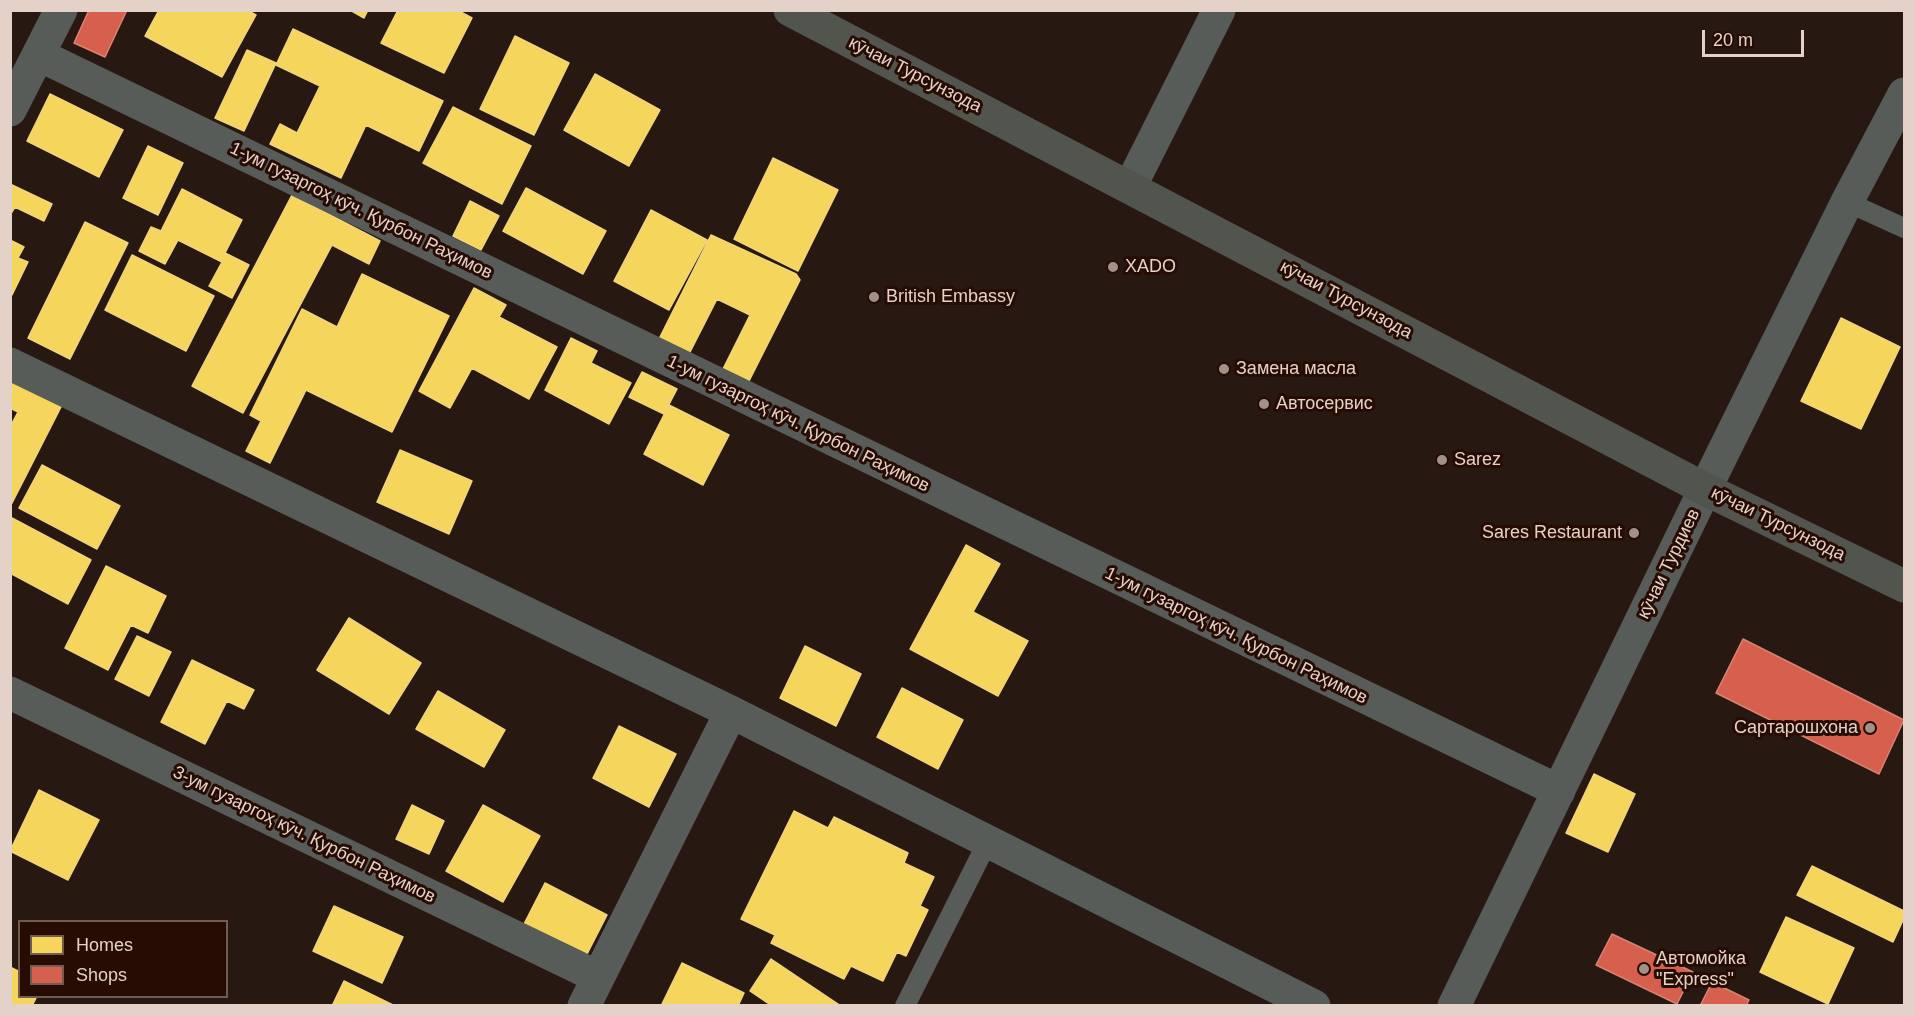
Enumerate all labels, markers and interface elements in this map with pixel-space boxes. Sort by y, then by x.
scale bar [1705,18,1807,56]
text: 20 m [1713,30,1753,50]
street label: кӯчаи Турсунзода [845,32,985,118]
street label: 1-ум гузаргоҳ кӯч. Қурбон Раҳимов [226,138,496,284]
place label: XADO [1125,256,1176,278]
street label: кӯчаи Турсунзода [1276,256,1416,344]
marker: XADO [1106,260,1120,274]
place label: British Embassy [886,286,1015,308]
marker: British Embassy [867,290,881,304]
street label: 1-ум гузаргоҳ кӯч. Қурбон Раҳимов [663,351,933,497]
place label: Замена масла [1236,358,1356,380]
marker: Замена масла [1217,362,1231,376]
place label: Автосервис [1276,393,1373,415]
marker: Автосервис [1257,397,1271,411]
place label: Sarez [1454,449,1501,471]
marker: Sarez [1435,453,1449,467]
street label: кӯчаи Турсунзода [1708,482,1848,566]
street label: кӯчаи Турдиев [1633,505,1705,623]
place label: Sares Restaurant [1482,522,1622,544]
marker: Sares Restaurant [1627,526,1641,540]
street label: 1-ум гузаргоҳ кӯч. Қурбон Раҳимов [1101,563,1371,709]
place label: Сартарошхона [1734,717,1858,739]
marker: Сартарошхона [1863,721,1877,735]
street label: 3-ум гузаргоҳ кӯч. Қурбон Раҳимов [169,762,439,908]
legend [18,920,228,998]
text: Homes [76,935,133,955]
place label: Автомойка "Express" [1656,948,1746,990]
marker: Автомойка "Express" [1637,962,1651,976]
text: Shops [76,965,127,985]

